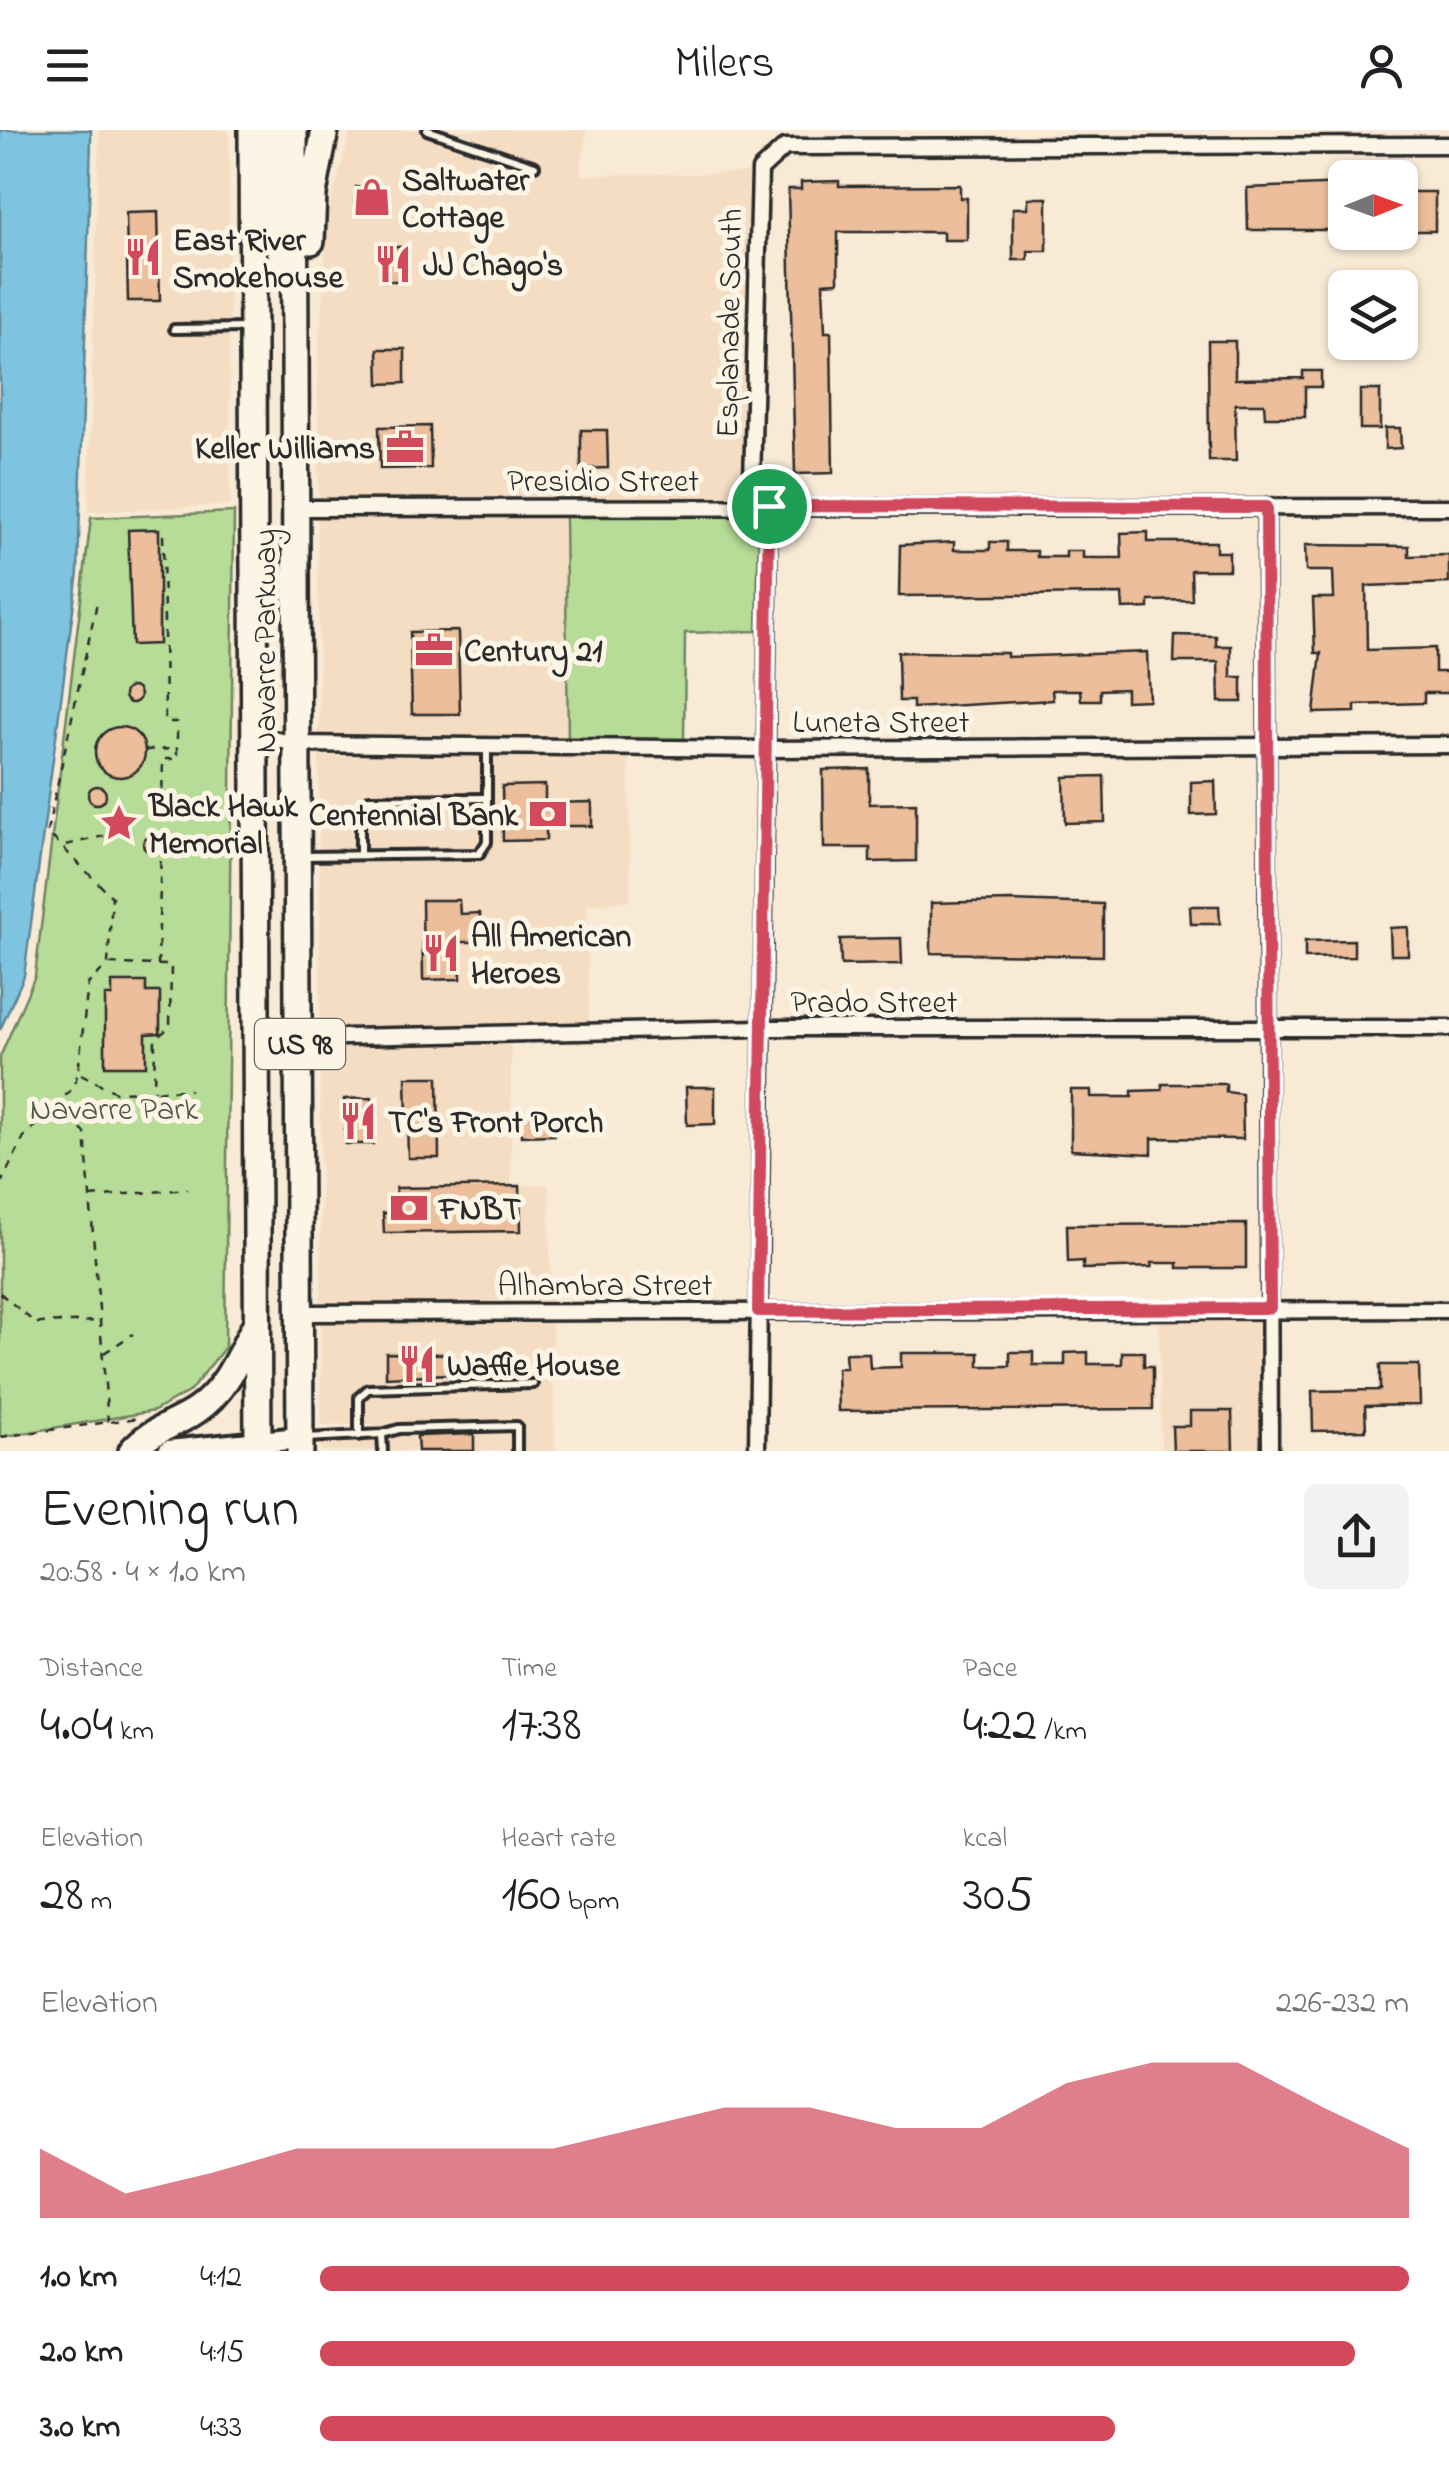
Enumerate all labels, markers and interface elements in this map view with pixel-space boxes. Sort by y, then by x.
text: Milers [675,32,775,98]
icon: menu [40,38,95,93]
icon: person [1354,38,1409,93]
place label: Saltwater Cottage [402,159,530,244]
north arrow [1328,160,1418,250]
map controls [1328,160,1418,360]
shop icon: Saltwater Cottage [351,176,393,218]
street label: Esplanade South [706,208,757,438]
place label: East River Smokehouse [173,219,345,303]
restaurant icon: East River Smokehouse [122,236,164,278]
restaurant icon: JJ Chago's [372,243,414,285]
place label: JJ Chago's [423,244,563,292]
button: layers [1328,270,1418,360]
office icon: Keller Williams [384,426,426,468]
place label: Keller Williams [195,427,375,474]
street label: Presidio Street [507,460,699,507]
pin [727,464,812,549]
icon: arrive [742,479,797,534]
street label: Navarre Parkway [244,529,291,753]
office icon: Century 21 [413,629,455,671]
place label: Century 21 [464,630,602,678]
street label: Luneta Street [793,701,970,748]
place label: Black Hawk Memorial [147,785,299,869]
bank icon: Centennial Bank [527,793,569,835]
place label: Centennial Bank [309,794,519,841]
place icon: Black Hawk Memorial [98,802,140,844]
place label: All American Heroes [471,915,632,999]
restaurant icon: All American Heroes [420,932,462,974]
street label: Prado Street [790,981,958,1028]
road number: US 98 [255,1019,345,1069]
park label: Navarre Park [30,1088,199,1135]
restaurant icon: TC's Front Porch [337,1100,379,1142]
place label: TC's Front Porch [388,1101,603,1148]
bank icon: FNBT [388,1187,430,1229]
place label: FNBT [437,1188,522,1235]
street label: Alhambra Street [497,1264,713,1311]
restaurant icon: Waffle House [396,1343,438,1385]
place label: Waffle House [447,1344,621,1391]
text: Evening run [40,1472,299,1552]
button: share [1304,1484,1409,1589]
text: 20:58 · 4 × 1.0 km [40,1550,246,1597]
text: Distance [40,1649,143,1690]
text: Time [501,1649,557,1690]
text: Pace [963,1649,1017,1690]
text: 4.04 [40,1690,113,1763]
text: 17:38 [501,1690,581,1763]
text: 4:22 [963,1690,1037,1763]
text: km [113,1712,154,1753]
text: /km [1037,1712,1087,1753]
text: Elevation [40,1819,143,1860]
text: Heart rate [501,1819,616,1860]
text: kcal [963,1819,1007,1860]
text: 28 [40,1860,84,1933]
text: 160 [501,1860,561,1933]
text: 305 [963,1860,1034,1933]
text: m [84,1882,112,1923]
text: bpm [561,1882,620,1923]
text: Elevation [40,1981,158,2028]
text: 226–232 m [1276,1981,1409,2028]
text: 1.0 km [40,2255,117,2302]
text: 4:12 [200,2255,242,2302]
text: 2.0 km [40,2330,123,2377]
text: 4:15 [200,2330,244,2377]
text: 3.0 km [40,2405,120,2452]
text: 4:33 [200,2405,242,2452]

